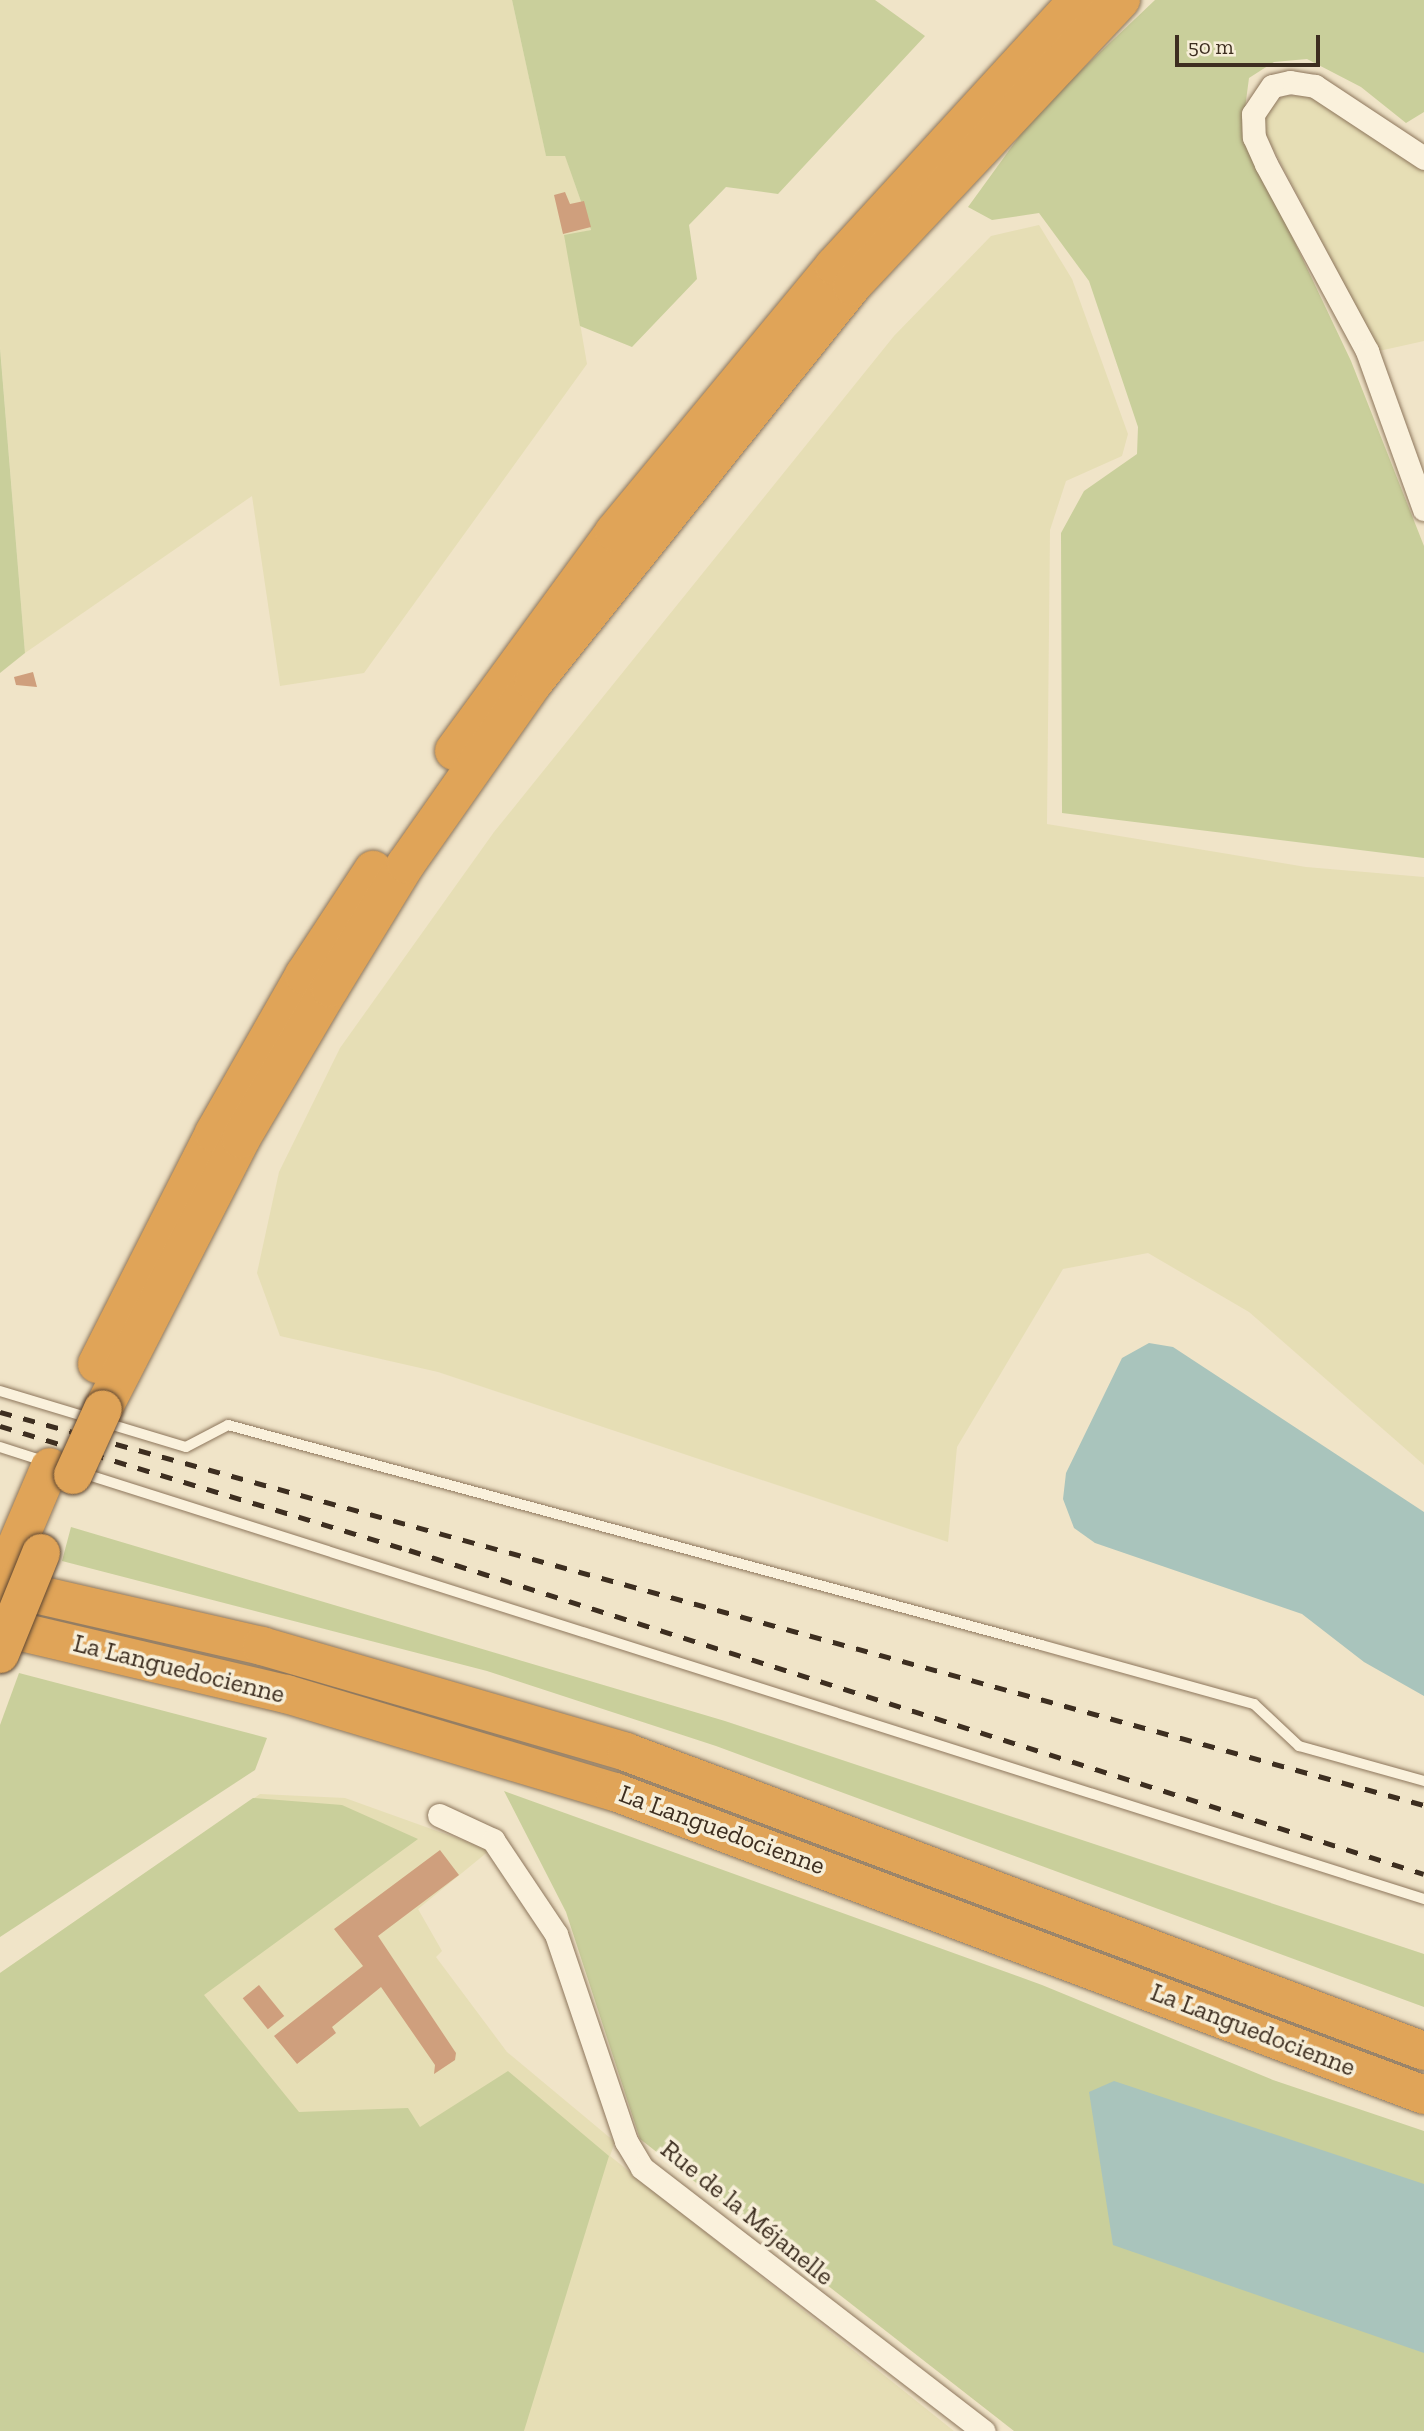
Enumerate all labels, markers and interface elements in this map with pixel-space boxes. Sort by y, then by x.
scale bar [1179,21,1324,65]
text: 50 m [1188,34,1234,59]
street label: La Languedocienne [70,1628,288,1710]
street label: La Languedocienne [615,1778,829,1882]
street label: La Languedocienne [1146,1977,1360,2083]
street label: Rue de la Méjanelle [654,2134,840,2292]

